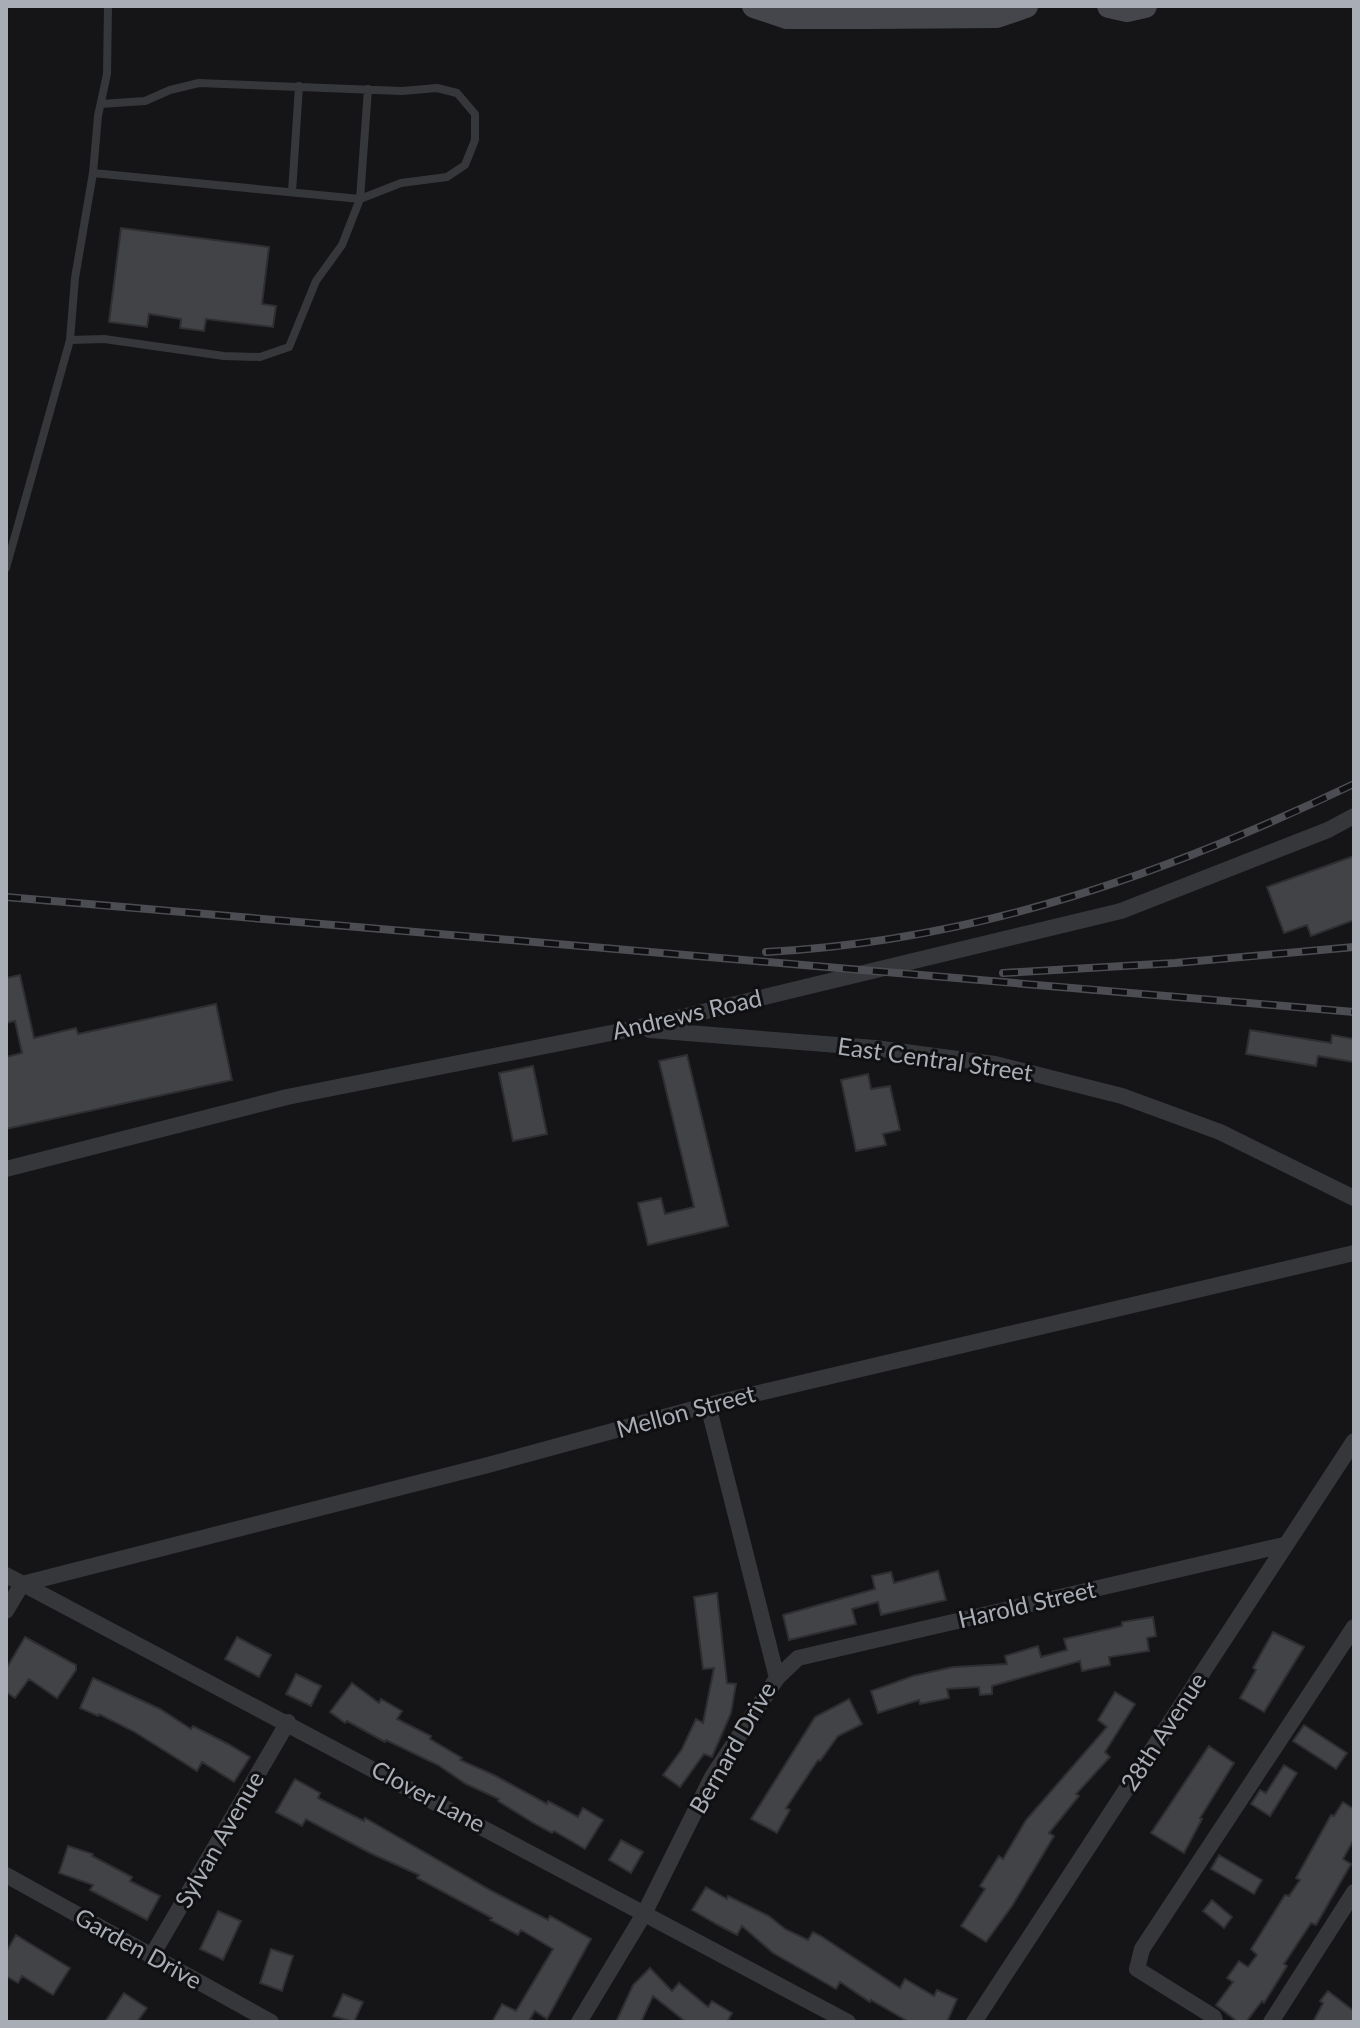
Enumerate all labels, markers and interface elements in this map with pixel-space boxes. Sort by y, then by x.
street label: Andrews Road [609,982,764,1045]
street label: East Central Street [836,1030,1035,1087]
street label: Mellon Street [613,1378,758,1443]
street label: Harold Street [955,1574,1099,1633]
street label: 28th Avenue [1114,1667,1212,1796]
street label: Bernard Drive [682,1676,781,1818]
street label: Clover Lane [367,1754,490,1838]
street label: Sylvan Avenue [168,1766,269,1913]
street label: Garden Drive [70,1901,207,1994]

